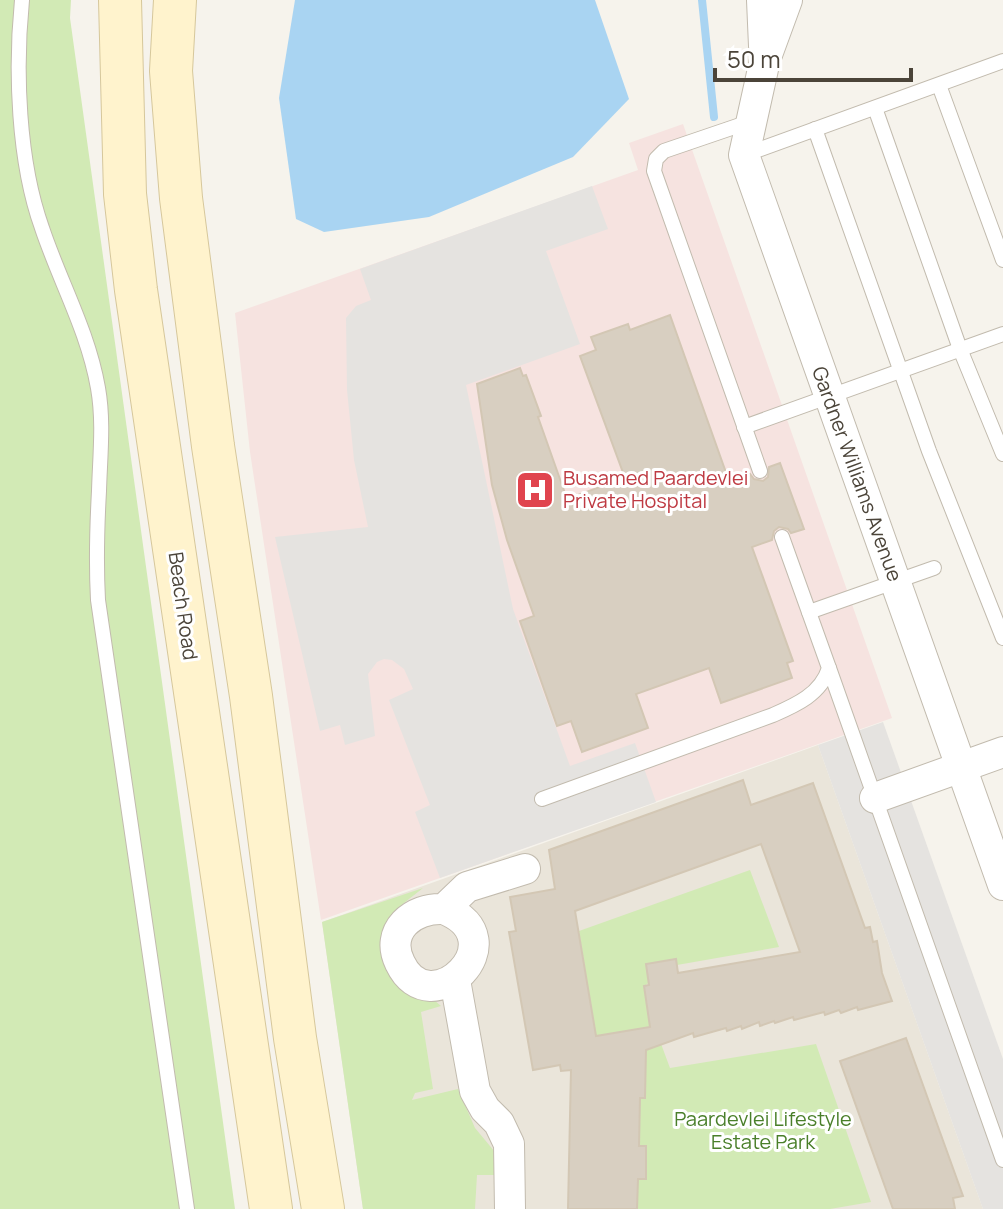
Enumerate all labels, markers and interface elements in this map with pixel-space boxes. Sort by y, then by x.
scale bar [715,32,911,82]
text: 50 m [727,42,781,75]
street label: Gardner Williams Avenue [806,363,909,585]
place label: Busamed Paardevlei Private Hospital [563,464,748,514]
hospital icon: Busamed Paardevlei Private Hospital [514,469,556,511]
street label: Beach Road [163,550,204,662]
park label: Paardevlei Lifestyle Estate Park [674,1105,852,1155]

